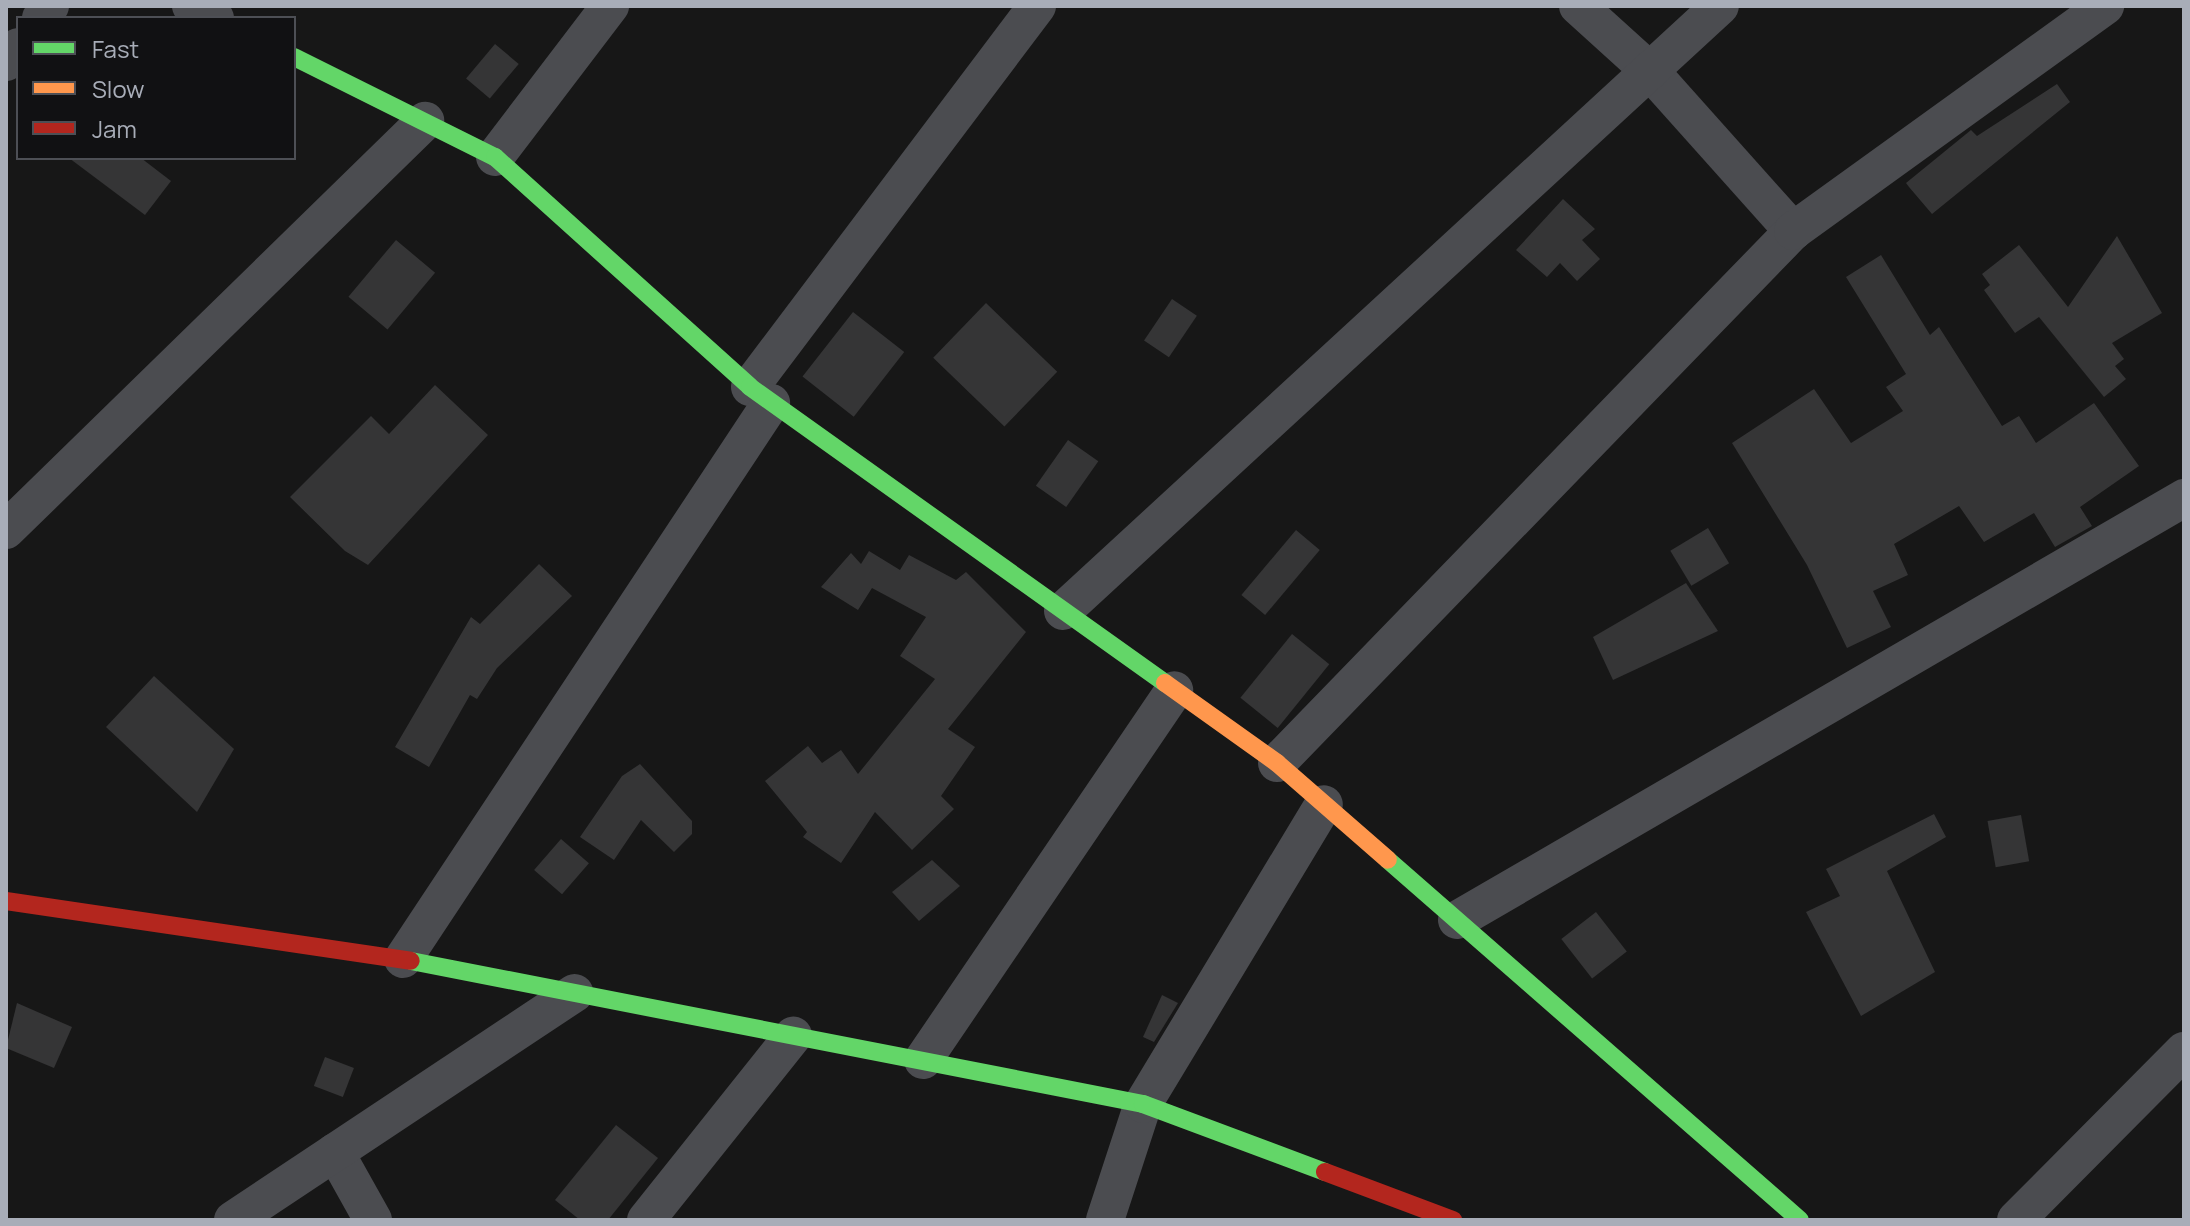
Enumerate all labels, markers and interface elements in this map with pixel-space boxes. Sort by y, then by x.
legend [16,16,296,160]
text: Fast [92,32,139,65]
text: Slow [92,72,145,105]
text: Jam [92,112,137,145]

